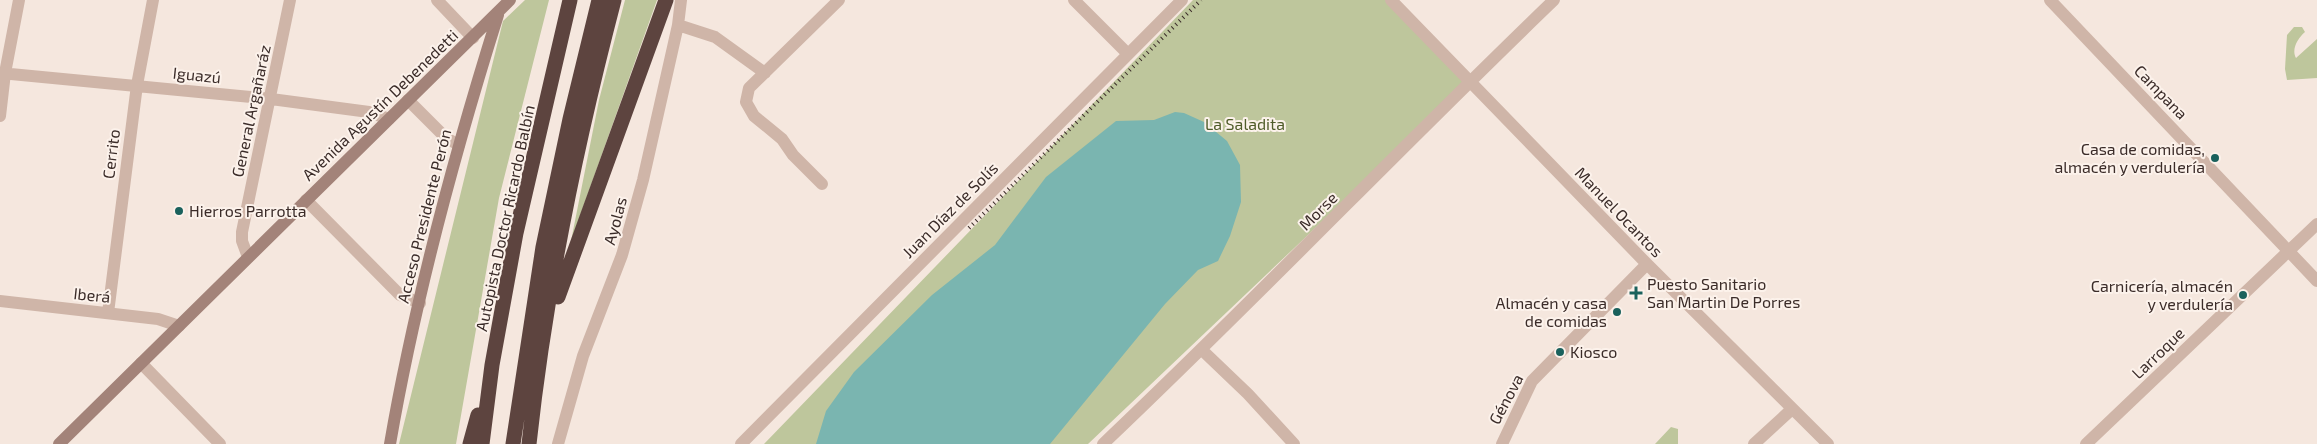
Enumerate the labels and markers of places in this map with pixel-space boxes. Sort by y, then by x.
place label: Casa de comidas, almacén y verdulería [2054,139,2205,176]
marker: Casa de comidas, almacén y verdulería [2209,152,2221,164]
place label: Hierros Parrotta [189,201,307,220]
marker: Hierros Parrotta [173,205,185,217]
place label: Puesto Sanitario San Martin De Porres [1647,274,1800,311]
place label: Carnicería, almacén y verdulería [2091,276,2233,313]
marker: Puesto Sanitario San Martin De Porres [1629,286,1643,300]
marker: Carnicería, almacén y verdulería [2237,289,2249,301]
place label: Almacén y casa de comidas [1495,293,1607,330]
marker: Almacén y casa de comidas [1611,306,1623,318]
place label: Kiosco [1570,342,1617,361]
marker: Kiosco [1554,346,1566,358]

